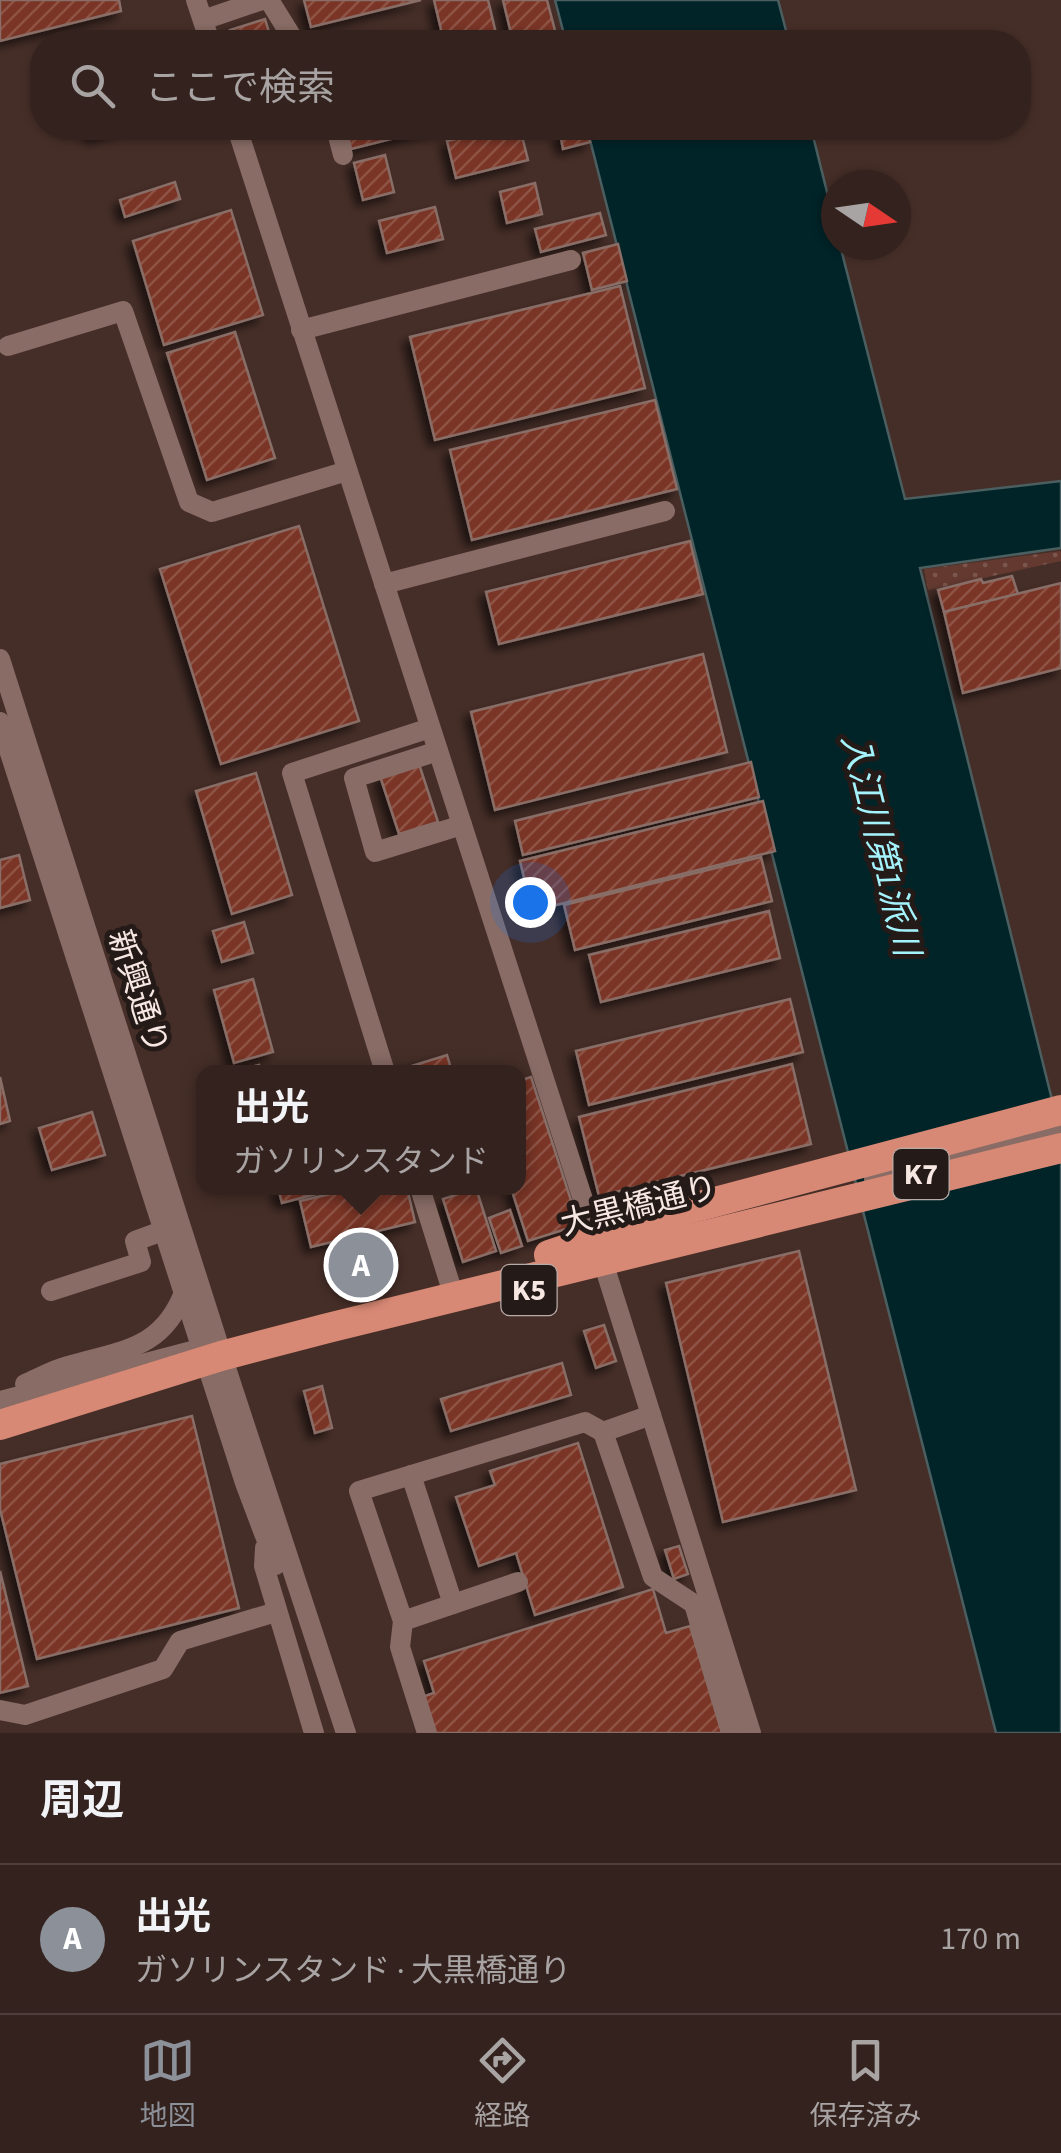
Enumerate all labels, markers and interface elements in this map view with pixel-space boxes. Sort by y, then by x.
search box [30,30,1031,140]
icon: search [65,58,120,113]
text: ここで検索 [145,61,335,115]
north arrow [821,170,911,260]
water label: 入江川第1派川 [828,729,933,965]
your location [505,877,556,928]
street label: 新興通り [96,924,180,1060]
popup [196,1065,526,1195]
text: 出光 [233,1081,309,1135]
text: ガソリンスタンド [233,1139,489,1185]
road number: K7 [894,1149,948,1199]
street label: 大黒橋通り [556,1164,722,1248]
pin: A [328,1228,394,1302]
road number: K5 [502,1265,556,1315]
text: 周辺 [40,1771,124,1831]
text: 出光 [135,1890,211,1944]
text: A [63,1916,82,1962]
text: 170 m [940,1916,1021,1962]
text: ガソリンスタンド · 大黒橋通り [135,1948,571,1994]
tab: 地図 [139,2033,196,2136]
tab: 経路 [474,2033,531,2136]
tab: 保存済み [809,2033,922,2136]

